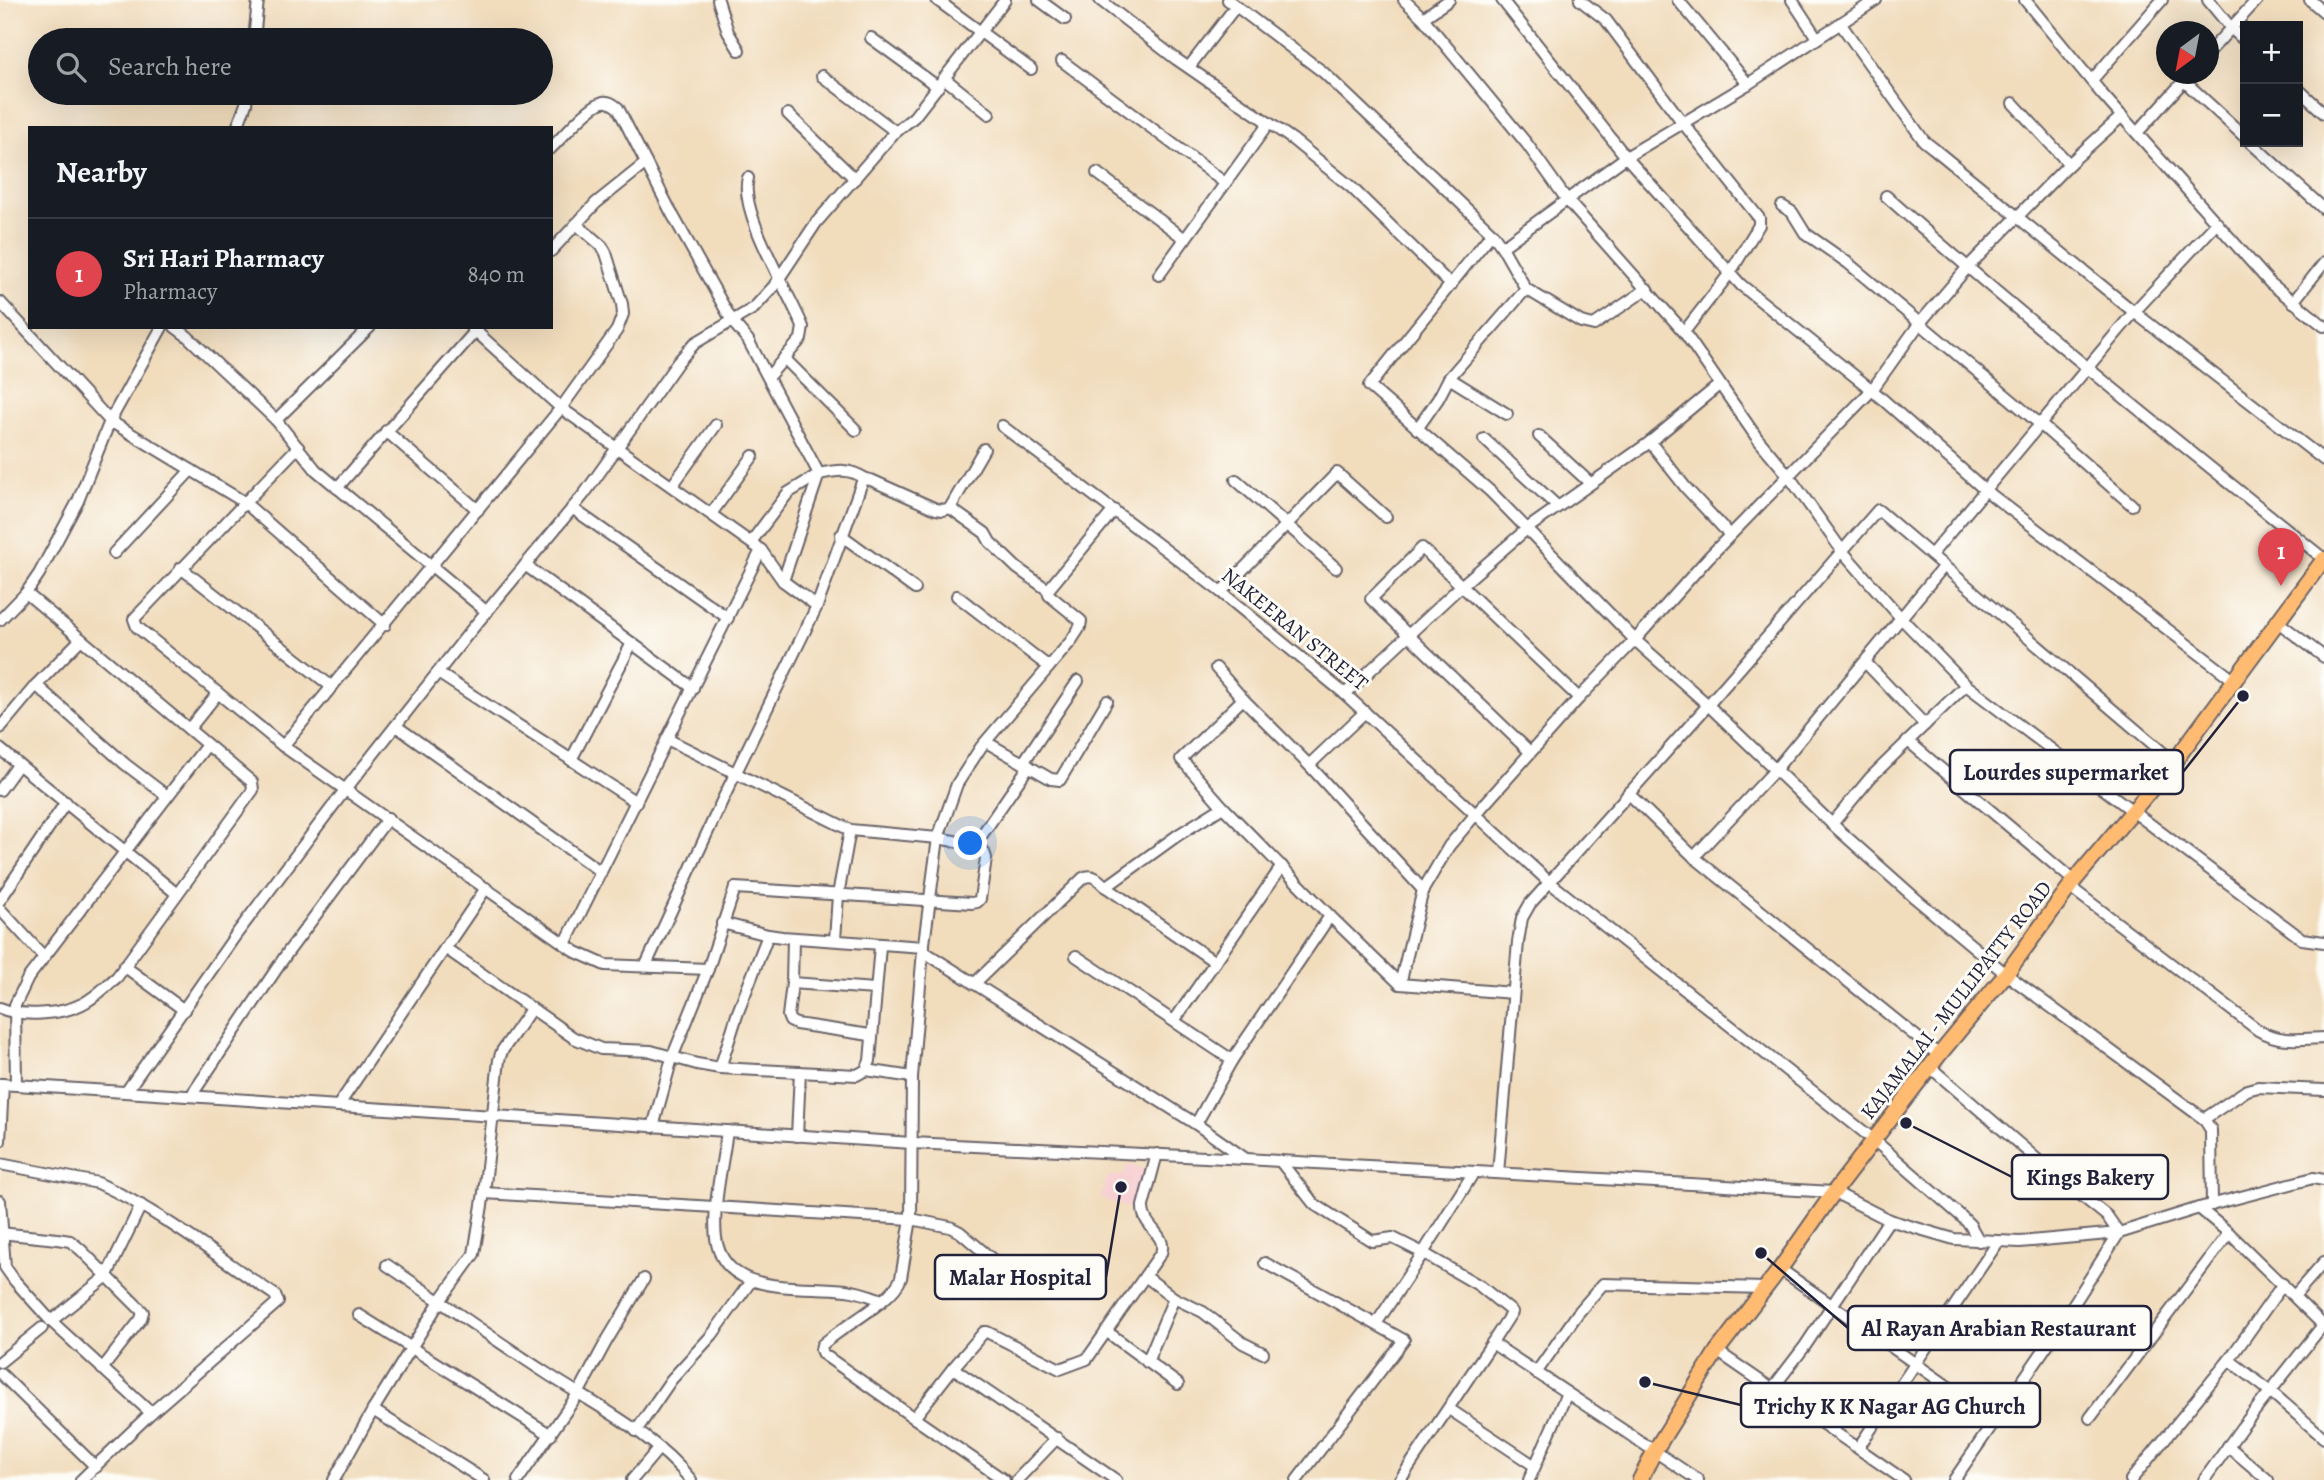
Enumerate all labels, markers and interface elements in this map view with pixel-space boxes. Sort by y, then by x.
north arrow [2156,21,2219,84]
map controls [2240,21,2303,147]
button: + [2240,21,2303,84]
search box [28,28,553,105]
icon: search [52,48,90,86]
text: Search here [108,49,232,84]
button: − [2240,84,2303,147]
text: Nearby [56,152,147,192]
text: Sri Hari Pharmacy [123,241,324,276]
text: 1 [75,259,83,290]
text: 840 m [467,259,525,290]
text: Pharmacy [123,276,217,307]
pin: 1 [2258,528,2304,586]
street label: NAKEERAN STREET [1216,561,1375,697]
callout: Lourdes supermarket [1950,750,2183,794]
text: Lourdes supermarket [1963,757,2169,788]
your location [953,826,987,860]
street label: KAJAMALAI - MULLIPATTY ROAD [1854,875,2058,1125]
callout: Kings Bakery [2012,1155,2168,1199]
text: Kings Bakery [2026,1162,2155,1193]
callout: Malar Hospital [935,1255,1106,1299]
text: Malar Hospital [949,1262,1091,1293]
callout: Al Rayan Arabian Restaurant [1848,1306,2151,1350]
text: Al Rayan Arabian Restaurant [1861,1313,2137,1344]
callout: Trichy K K Nagar AG Church [1741,1383,2040,1427]
text: Trichy K K Nagar AG Church [1754,1391,2026,1422]

